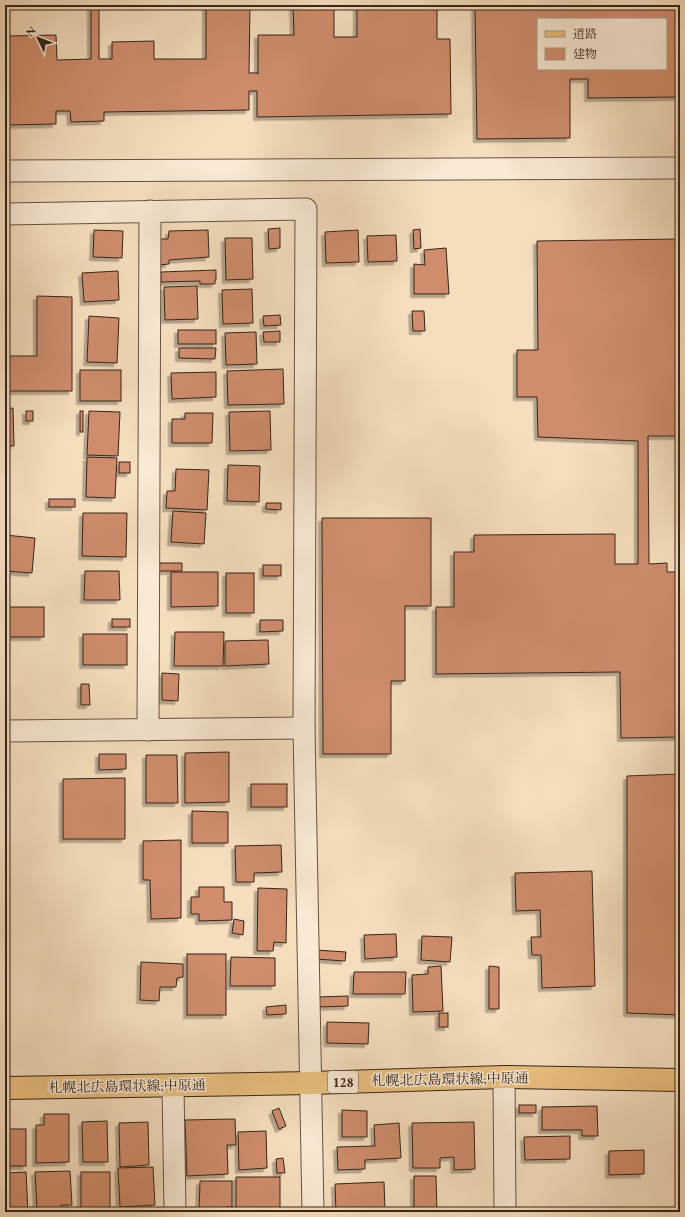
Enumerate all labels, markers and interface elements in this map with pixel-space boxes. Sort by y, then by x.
north arrow [18,18,58,58]
legend [537,18,667,70]
text: N [23,23,39,39]
text: 道路 [573,26,597,42]
text: 建物 [573,46,597,62]
street label: 札幌北広島環状線;中原通 [371,1069,529,1089]
road number: 128 [328,1071,358,1093]
street label: 札幌北広島環状線;中原通 [48,1076,206,1096]

